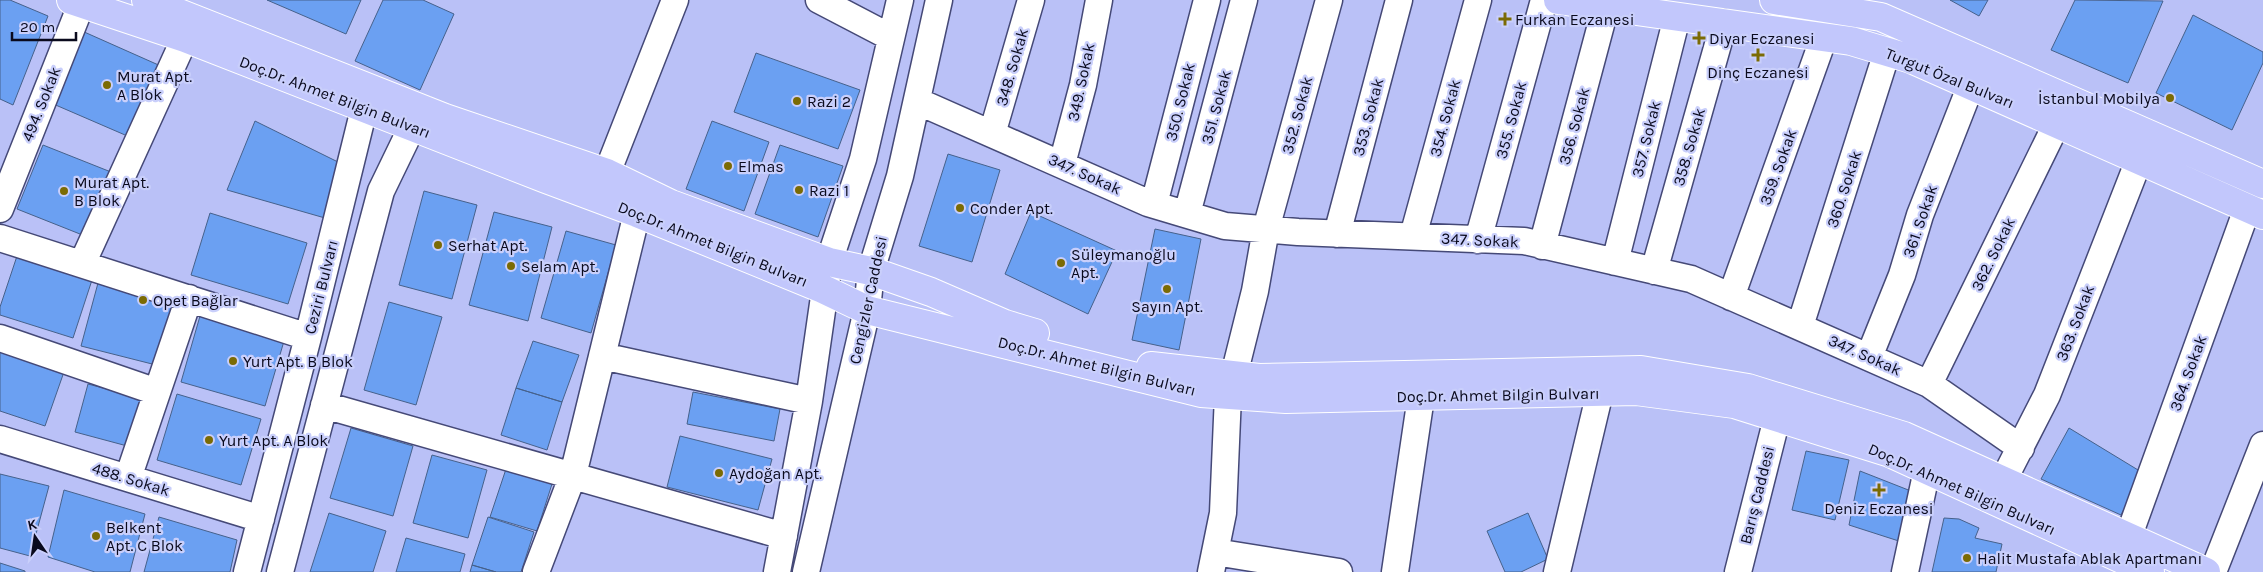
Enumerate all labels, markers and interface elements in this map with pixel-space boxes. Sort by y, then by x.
scale bar [12,10,76,42]
place label: Furkan Eczanesi [1515,10,1634,29]
marker: Furkan Eczanesi [1499,13,1511,25]
text: 20 m [20,18,55,36]
street label: 348. Sokak [992,26,1032,108]
place label: Diyar Eczanesi [1709,29,1815,48]
marker: Diyar Eczanesi [1693,32,1705,44]
street label: 349. Sokak [1063,41,1099,123]
street label: Turgut Özal Bulvarı [1883,43,2017,113]
marker: Dinç Eczanesi [1752,49,1764,61]
street label: Doç.Dr. Ahmet Bilgin Bulvarı [237,52,433,142]
street label: 350. Sokak [1161,61,1199,143]
place label: Dinç Eczanesi [1707,63,1809,82]
street label: 494. Sokak [17,64,65,144]
place label: Murat Apt. A Blok [117,67,192,104]
street label: 351. Sokak [1197,68,1235,146]
street label: 352. Sokak [1278,74,1316,156]
street label: 353. Sokak [1348,76,1388,158]
street label: 354. Sokak [1426,77,1464,159]
marker: Murat Apt. A Blok [101,79,113,91]
street label: 355. Sokak [1492,79,1530,161]
street label: 356. Sokak [1555,85,1593,167]
place label: İstanbul Mobilya [2038,89,2160,108]
place label: Razi 2 [807,92,851,111]
marker: İstanbul Mobilya [2164,92,2176,104]
marker: Razi 2 [791,95,803,107]
street label: 357. Sokak [1627,99,1665,179]
street label: 358. Sokak [1669,106,1709,188]
street label: 359. Sokak [1755,126,1801,208]
street label: 360. Sokak [1823,148,1865,230]
street label: 347. Sokak [1046,149,1124,199]
place label: Elmas [738,157,784,176]
marker: Elmas [722,160,734,172]
place label: Murat Apt. B Blok [74,173,149,210]
place label: Razi 1 [809,181,849,200]
street label: 361. Sokak [1899,182,1941,260]
marker: Razi 1 [793,184,805,196]
marker: Murat Apt. B Blok [58,185,70,197]
street label: Doç.Dr. Ahmet Bilgin Bulvarı [615,197,811,291]
place label: Conder Apt. [970,199,1053,218]
marker: Conder Apt. [954,202,966,214]
street label: 362. Sokak [1967,214,2019,294]
street label: 347. Sokak [1441,228,1519,252]
street label: Cengizler Caddesi [845,234,891,366]
place label: Serhat Apt. [448,236,528,255]
street label: Ceziri Bulvarı [300,238,342,336]
marker: Serhat Apt. [432,239,444,251]
place label: Süleymanoğlu Apt. [1071,245,1176,282]
place label: Selam Apt. [521,257,599,276]
marker: Süleymanoğlu Apt. [1055,257,1067,269]
marker: Selam Apt. [505,260,517,272]
street label: 363. Sokak [2052,282,2098,364]
marker: Sayın Apt. [1161,283,1173,295]
place label: Opet Bağlar [153,291,238,310]
marker: Opet Bağlar [137,294,149,306]
place label: Sayın Apt. [1131,297,1203,316]
street label: 347. Sokak [1826,330,1904,380]
street label: Doç.Dr. Ahmet Bilgin Bulvarı [996,332,1198,400]
street label: 364. Sokak [2165,332,2211,414]
place label: Yurt Apt. B Blok [243,352,353,371]
marker: Yurt Apt. B Blok [227,355,239,367]
street label: Doç.Dr. Ahmet Bilgin Bulvarı [1396,384,1600,406]
place label: Yurt Apt. A Blok [219,431,328,450]
marker: Yurt Apt. A Blok [203,434,215,446]
street label: Doç.Dr. Ahmet Bilgin Bulvarı [1865,439,2059,539]
street label: Barış Caddesi [1736,444,1778,546]
street label: 488. Sokak [90,458,172,500]
place label: Aydoğan Apt. [729,464,822,483]
marker: Aydoğan Apt. [713,467,725,479]
marker: Deniz Eczanesi [1873,484,1885,496]
place label: Deniz Eczanesi [1824,499,1934,518]
north arrow [10,512,60,562]
text: K [26,515,39,534]
place label: Belkent Apt. C Blok [106,518,183,555]
marker: Belkent Apt. C Blok [90,530,102,542]
place label: Halit Mustafa Ablak Apartmanı [1977,549,2202,568]
marker: Halit Mustafa Ablak Apartmanı [1961,552,1973,564]

